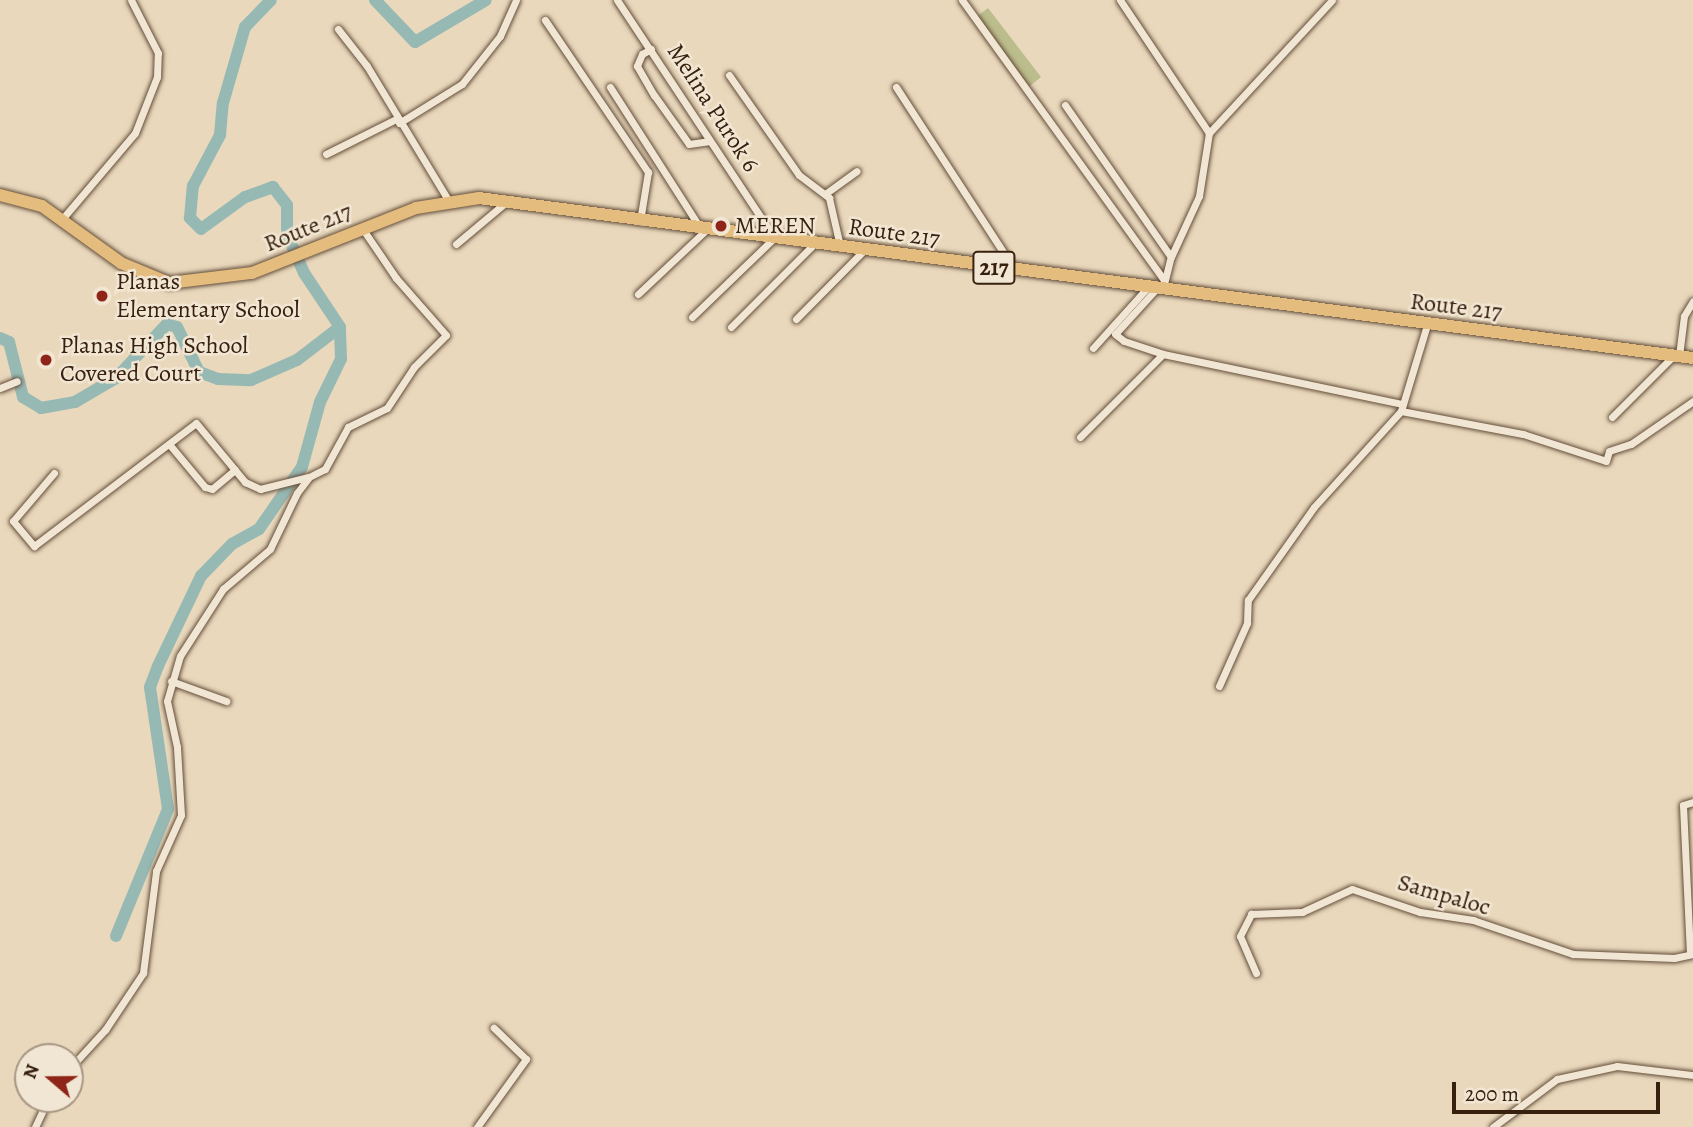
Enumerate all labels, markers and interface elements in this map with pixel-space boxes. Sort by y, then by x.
street label: Melina Purok 6 [661,38,765,178]
street label: Route 217 [260,197,356,259]
place label: MEREN [735,212,816,240]
street label: Route 217 [846,212,942,254]
marker: MEREN [713,218,729,234]
road number: 217 [971,248,1017,288]
place label: Planas Elementary School [116,268,300,324]
street label: Route 217 [1409,287,1503,327]
marker: Planas Elementary School [94,288,110,304]
place label: Planas High School Covered Court [60,332,248,388]
marker: Planas High School Covered Court [38,352,54,368]
street label: Sampaloc [1394,868,1494,922]
north arrow [14,1043,84,1113]
text: N [17,1061,46,1082]
scale bar [1455,1068,1663,1112]
text: 200 m [1465,1080,1519,1108]

